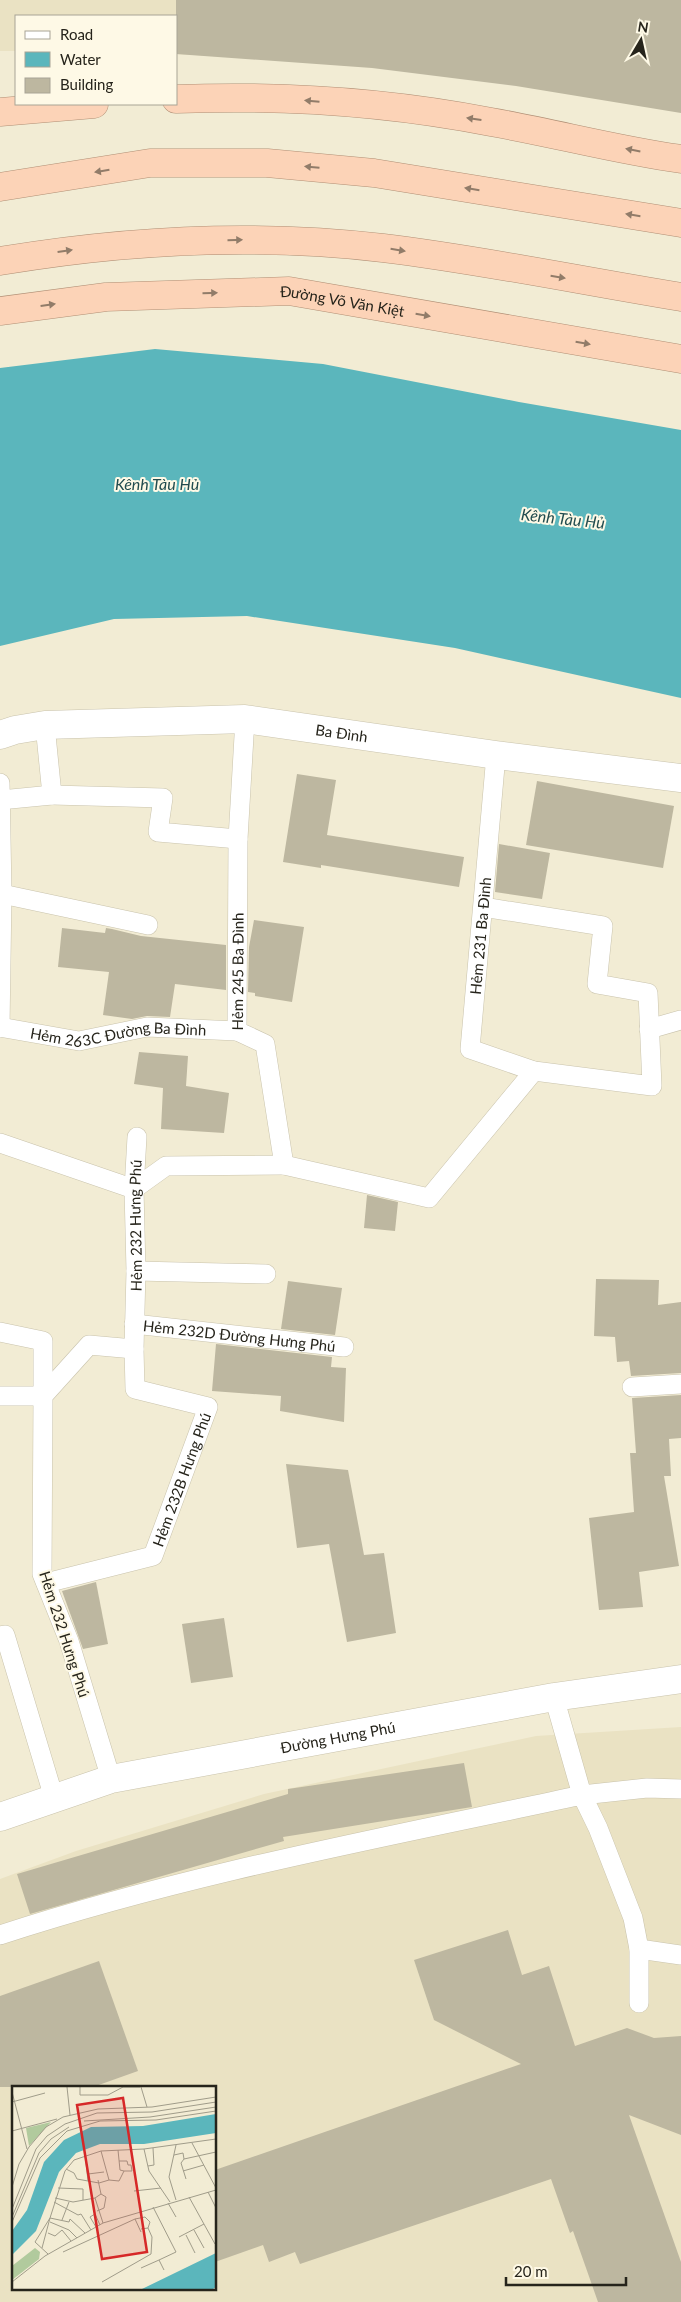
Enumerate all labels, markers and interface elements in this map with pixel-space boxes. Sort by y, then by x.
legend [15,15,178,105]
north arrow [616,15,666,65]
text: N [636,17,650,36]
text: Road [60,25,93,43]
text: Water [60,50,101,68]
text: Building [60,75,113,93]
one-way arrow [304,97,320,105]
one-way arrow [465,115,481,123]
one-way arrow [625,146,641,154]
one-way arrow [303,163,319,171]
one-way arrow [94,167,110,175]
one-way arrow [464,185,480,193]
one-way arrow [625,210,641,218]
one-way arrow [228,236,244,244]
one-way arrow [58,246,74,254]
one-way arrow [390,246,406,254]
one-way arrow [550,273,566,281]
street label: Đường Võ Văn Kiệt [280,282,406,320]
one-way arrow [203,289,219,297]
one-way arrow [41,300,57,308]
one-way arrow [415,311,431,319]
one-way arrow [575,340,591,348]
water label: Kênh Tàu Hủ [115,474,199,493]
water label: Kênh Tàu Hủ [520,504,606,532]
street label: Ba Đình [314,720,369,746]
street label: Hẻm 231 Ba Đình [466,876,494,995]
street label: Hẻm 245 Ba Đình [228,912,247,1030]
street label: Hẻm 263C Đường Ba Đình [29,1018,207,1051]
street label: Hẻm 232 Hưng Phú [125,1159,145,1292]
street label: Hẻm 232D Đường Hưng Phú [142,1316,336,1355]
street label: Hẻm 232B Hưng Phú [148,1410,214,1549]
street label: Hẻm 232 Hưng Phú [36,1569,94,1699]
street label: Đường Hưng Phú [279,1718,397,1756]
inset map [12,2086,216,2290]
scale bar [506,2254,626,2286]
text: 20 m [514,2262,548,2280]

